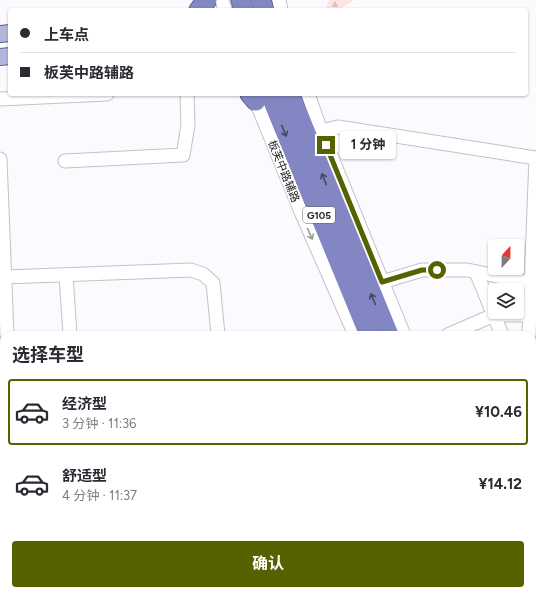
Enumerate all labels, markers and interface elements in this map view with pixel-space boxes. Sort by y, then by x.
text: 上车点 [44,26,89,44]
text: 板芙中路辅路 [44,64,134,82]
one-way arrow [281,124,288,136]
callout: 1 分钟 [340,131,396,159]
route end [317,136,335,154]
text: 1 分钟 [351,137,385,152]
street label: 板芙中路辅路 [265,138,302,204]
one-way arrow [319,173,327,185]
road number: G105 [303,207,335,223]
one-way arrow [307,227,314,239]
north arrow [488,239,524,275]
map controls [488,239,524,319]
route start [428,261,446,279]
button: layers [488,283,524,319]
one-way arrow [369,294,377,306]
text: 选择车型 [12,344,84,366]
icon: car [14,394,50,430]
text: 经济型 [62,395,107,413]
text: ¥10.46 [475,403,522,421]
text: 3 分钟 · 11:36 [62,416,136,431]
icon: car [14,466,50,502]
text: 舒适型 [62,467,107,485]
text: ¥14.12 [478,475,522,493]
text: 4 分钟 · 11:37 [62,488,137,503]
button: 确认 [12,541,524,587]

